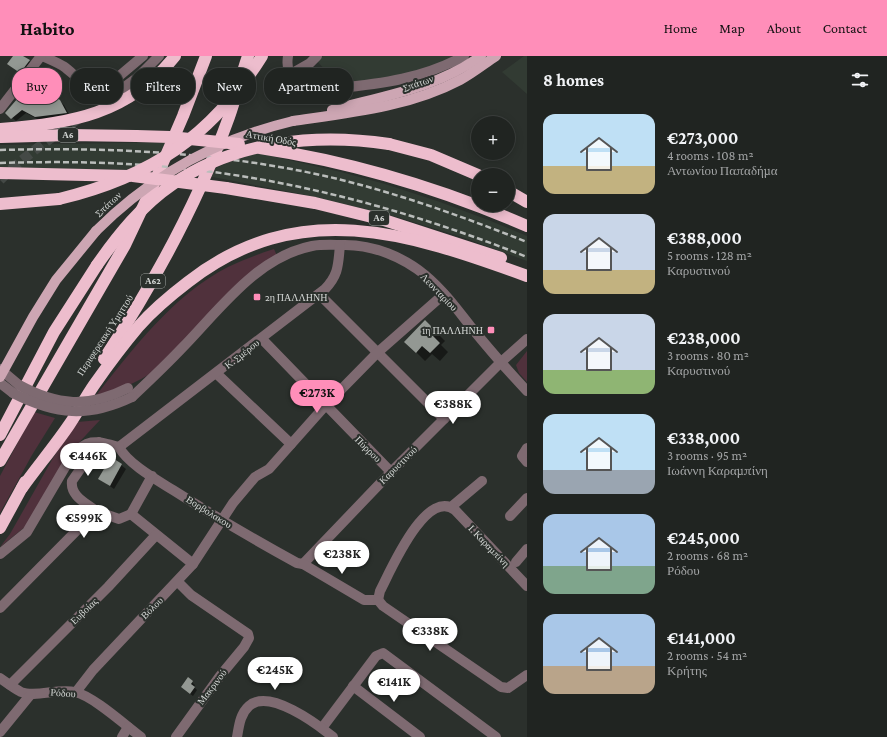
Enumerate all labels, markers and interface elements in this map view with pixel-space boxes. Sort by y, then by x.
text: Habito [20,18,75,39]
text: Home [664,20,697,36]
text: Map [719,20,745,36]
text: About [767,20,801,36]
text: Contact [823,20,867,36]
chip: Buy [12,68,62,104]
chip: Rent [70,68,123,104]
chip: Filters [131,68,195,104]
chip: New [203,68,256,104]
chip: Apartment [264,68,353,104]
icon: filters [849,69,871,91]
text: 8 homes [543,71,604,90]
street label: Σπάτων [401,73,435,93]
map controls [471,116,515,212]
button: + [471,116,515,160]
road number: Α6 [58,128,78,142]
street label: Αττική Οδός [245,128,297,148]
text: €273,000 [667,129,738,148]
icon: home [575,130,623,178]
text: 4 rooms · 108 m² [667,148,754,163]
text: Αντωνίου Παπαδήμα [667,163,778,178]
button: − [471,168,515,212]
street label: Σπάτων [93,189,124,219]
road number: Α6 [369,211,389,225]
text: €388,000 [667,229,742,248]
icon: home [575,230,623,278]
text: 5 rooms · 128 m² [667,248,752,263]
text: Καρυστινού [667,263,730,278]
street label: Λεονταρίου [418,271,460,313]
road number: Α62 [141,274,165,288]
street label: Περιφερειακή Υμηττού [75,292,135,377]
marker: 2η ΠΑΛΛΗΝΗ [252,292,262,302]
place label: 2η ΠΑΛΛΗΝΗ [265,292,327,303]
place label: 1η ΠΑΛΛΗΝΗ [422,325,483,336]
marker: 1η ΠΑΛΛΗΝΗ [486,325,496,335]
text: €238,000 [667,329,741,348]
icon: home [575,330,623,378]
street label: Κ. Σμέρου [223,337,261,371]
text: 3 rooms · 80 m² [667,348,749,363]
text: Καρυστινού [667,363,730,378]
pin: €273K [289,380,345,414]
text: €273K [299,385,335,400]
pin: €388K [425,391,481,425]
text: €388K [434,396,472,411]
text: €338,000 [667,429,740,448]
icon: home [575,430,623,478]
street label: Πύρρου [353,434,383,464]
pin: €446K [60,443,116,477]
street label: Καρυστινού [377,444,419,486]
text: €446K [69,448,107,463]
text: 3 rooms · 95 m² [667,448,747,463]
text: Ιωάννη Καραμπίνη [667,463,768,478]
street label: Βορβολακου [184,494,234,530]
pin: €599K [56,505,112,539]
text: €599K [65,510,103,525]
street label: Ι. Καραμπίνη [466,523,512,569]
text: €245,000 [667,529,740,548]
icon: home [575,530,623,578]
pin: €238K [314,541,370,575]
text: €238K [323,546,361,561]
text: 2 rooms · 68 m² [667,548,748,563]
text: Ρόδου [667,563,700,578]
street label: Βόλου [139,595,165,621]
street label: Ευβοίας [68,596,100,626]
pin: €338K [402,618,458,652]
text: €338K [411,623,449,638]
text: €141,000 [667,629,736,648]
icon: home [575,630,623,678]
text: 2 rooms · 54 m² [667,648,747,663]
pin: €245K [247,657,303,691]
text: €245K [257,662,293,677]
text: Κρήτης [667,663,707,678]
street label: Μακρινού [195,667,229,707]
pin: €141K [366,669,422,703]
text: €141K [377,674,411,689]
street label: Ρόδου [50,687,76,699]

